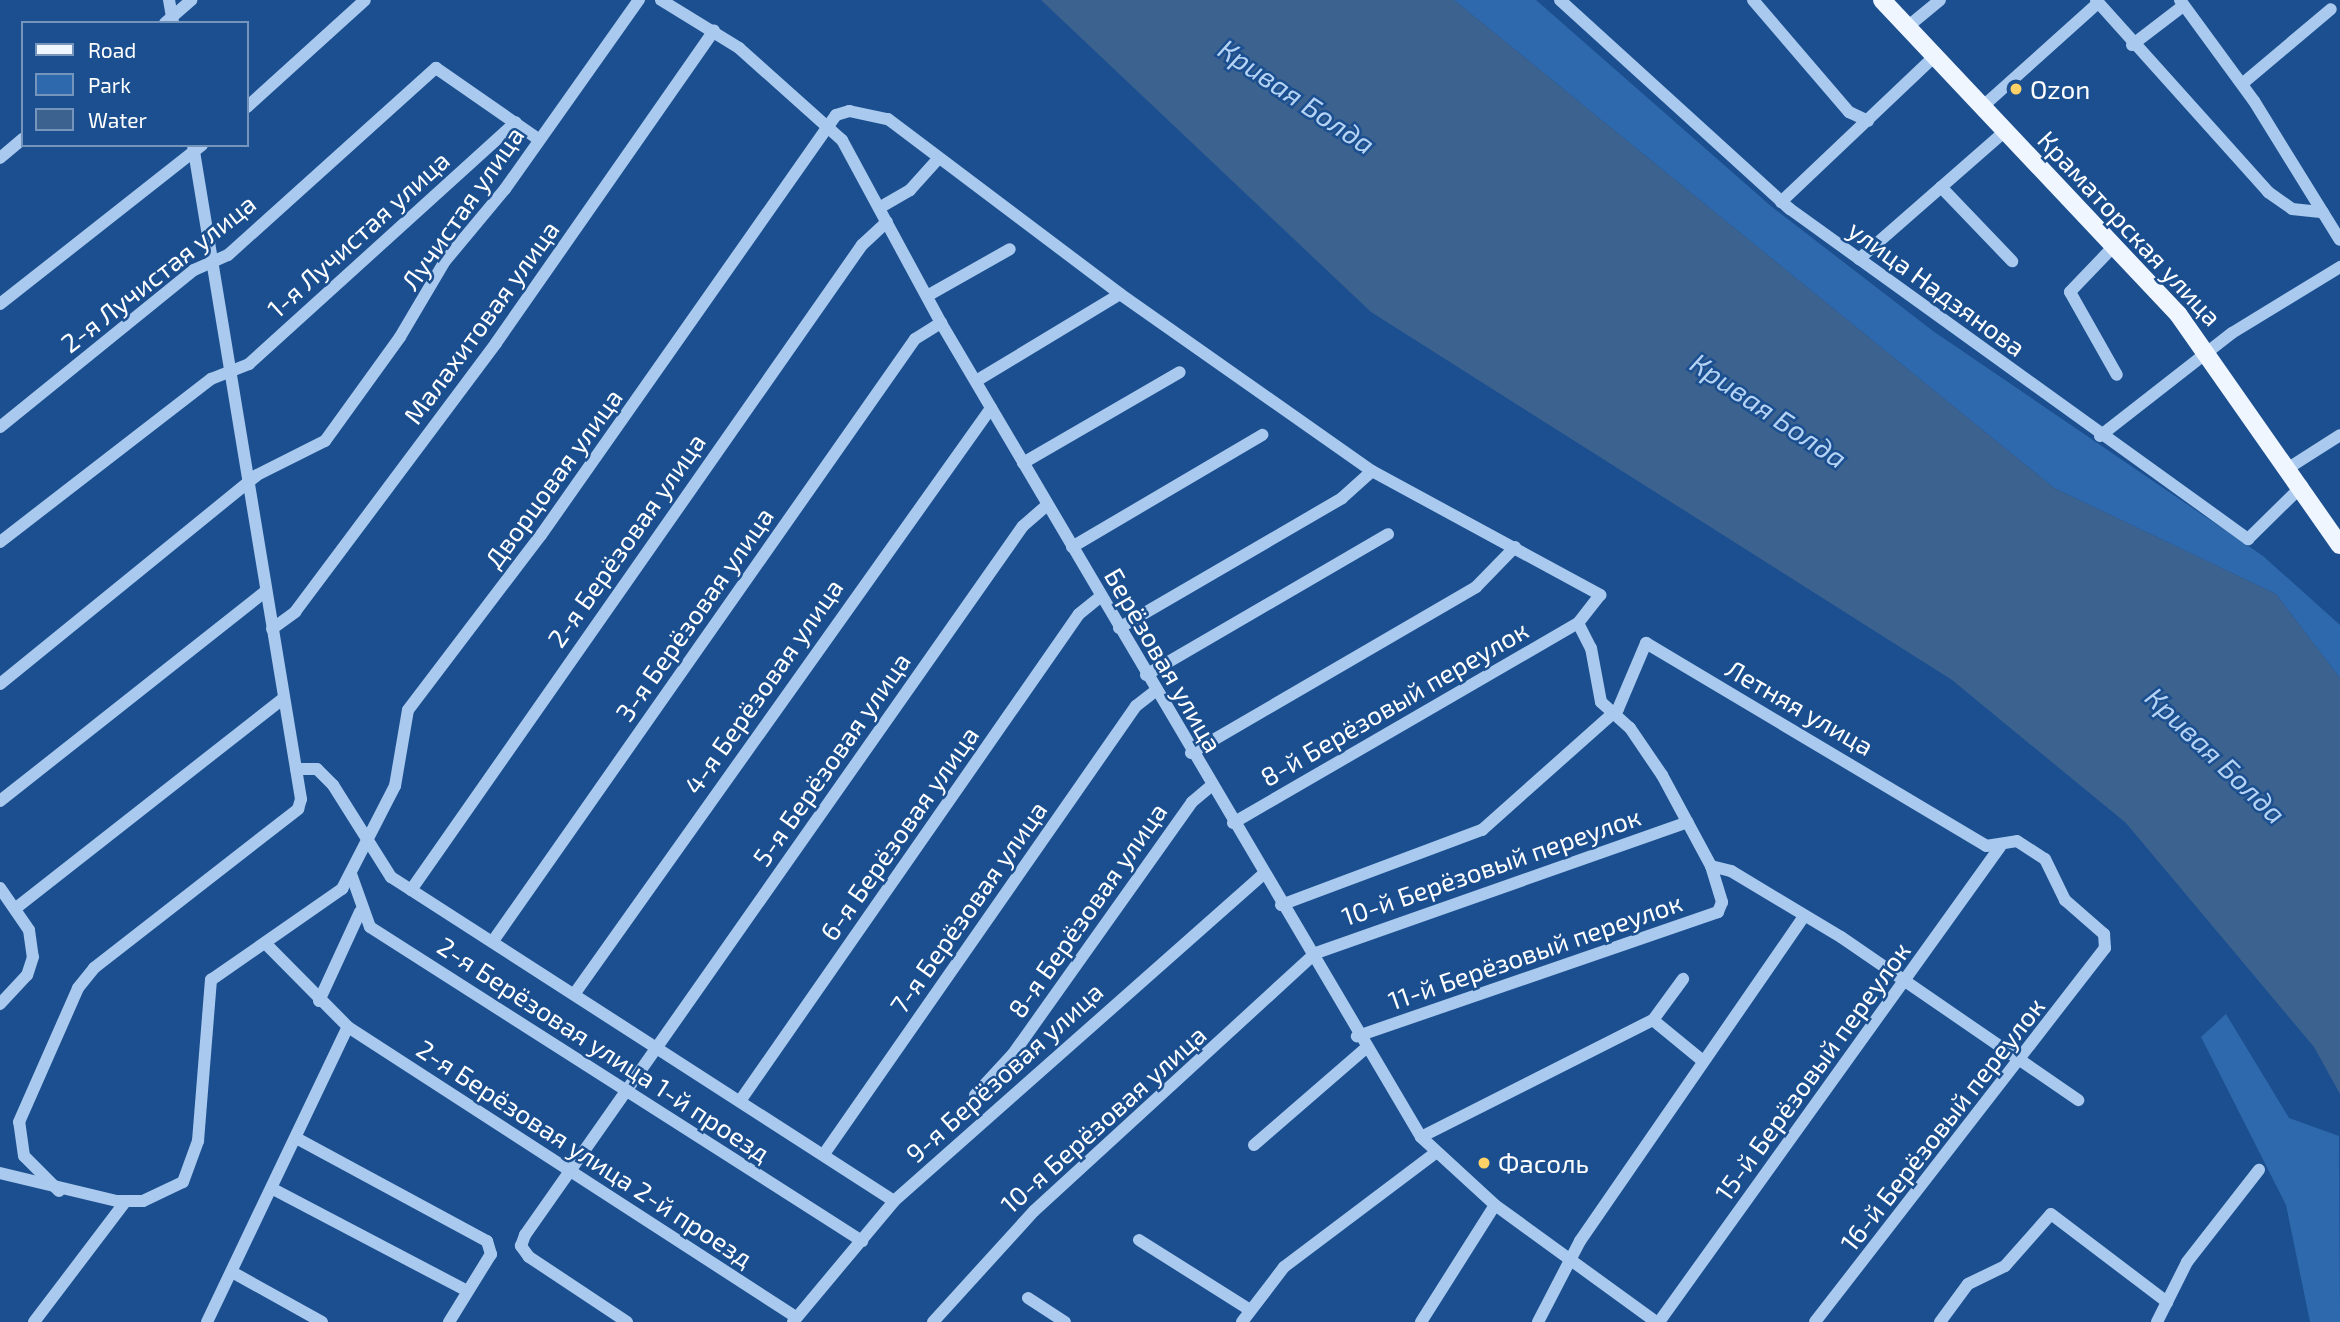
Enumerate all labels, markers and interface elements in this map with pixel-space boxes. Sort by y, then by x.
legend [21,21,248,147]
water label: Кривая Болда [1212,31,1382,161]
text: Road [88,37,136,62]
text: Park [88,72,131,97]
place label: Ozon [2030,73,2090,105]
marker: Ozon [2008,81,2024,97]
text: Water [88,107,147,132]
street label: Лучистая улица [394,120,530,296]
street label: Краматорская улица [2032,124,2228,332]
street label: 1-я Лучистая улица [261,144,455,324]
street label: 2-я Лучистая улица [54,187,262,359]
street label: улица Надзянова [1842,213,2032,363]
street label: Малахитовая улица [397,214,565,430]
water label: Кривая Болда [1684,345,1854,475]
street label: Дворцовая улица [478,382,628,574]
street label: 2-я Берёзовая улица [540,427,712,653]
street label: 3-я Берёзовая улица [608,501,780,727]
street label: Берёзовая улица [1099,562,1229,758]
street label: 4-я Берёзовая улица [677,572,849,800]
street label: 8-й Берёзовый переулок [1255,614,1533,792]
street label: 5-я Берёзовая улица [746,646,916,872]
street label: Летняя улица [1721,652,1879,762]
water label: Кривая Болда [2139,680,2293,830]
street label: 6-я Берёзовая улица [813,720,985,946]
street label: 7-я Берёзовая улица [883,795,1053,1019]
street label: 8-я Берёзовая улица [1001,797,1173,1023]
street label: 10-й Берёзовый переулок [1337,800,1645,932]
street label: 11-й Берёзовый переулок [1384,886,1686,1016]
street label: 2-я Берёзовая улица 1-й проезд [432,930,776,1168]
street label: 15-й Берёзовый переулок [1708,936,1916,1206]
street label: 9-я Берёзовая улица [899,975,1109,1169]
street label: 16-й Берёзовый переулок [1833,991,2051,1257]
street label: 10-я Берёзовая улица [994,1019,1212,1219]
street label: 2-я Берёзовая улица 2-й проезд [411,1033,759,1273]
place label: Фасоль [1498,1147,1589,1179]
marker: Фасоль [1476,1155,1492,1171]

